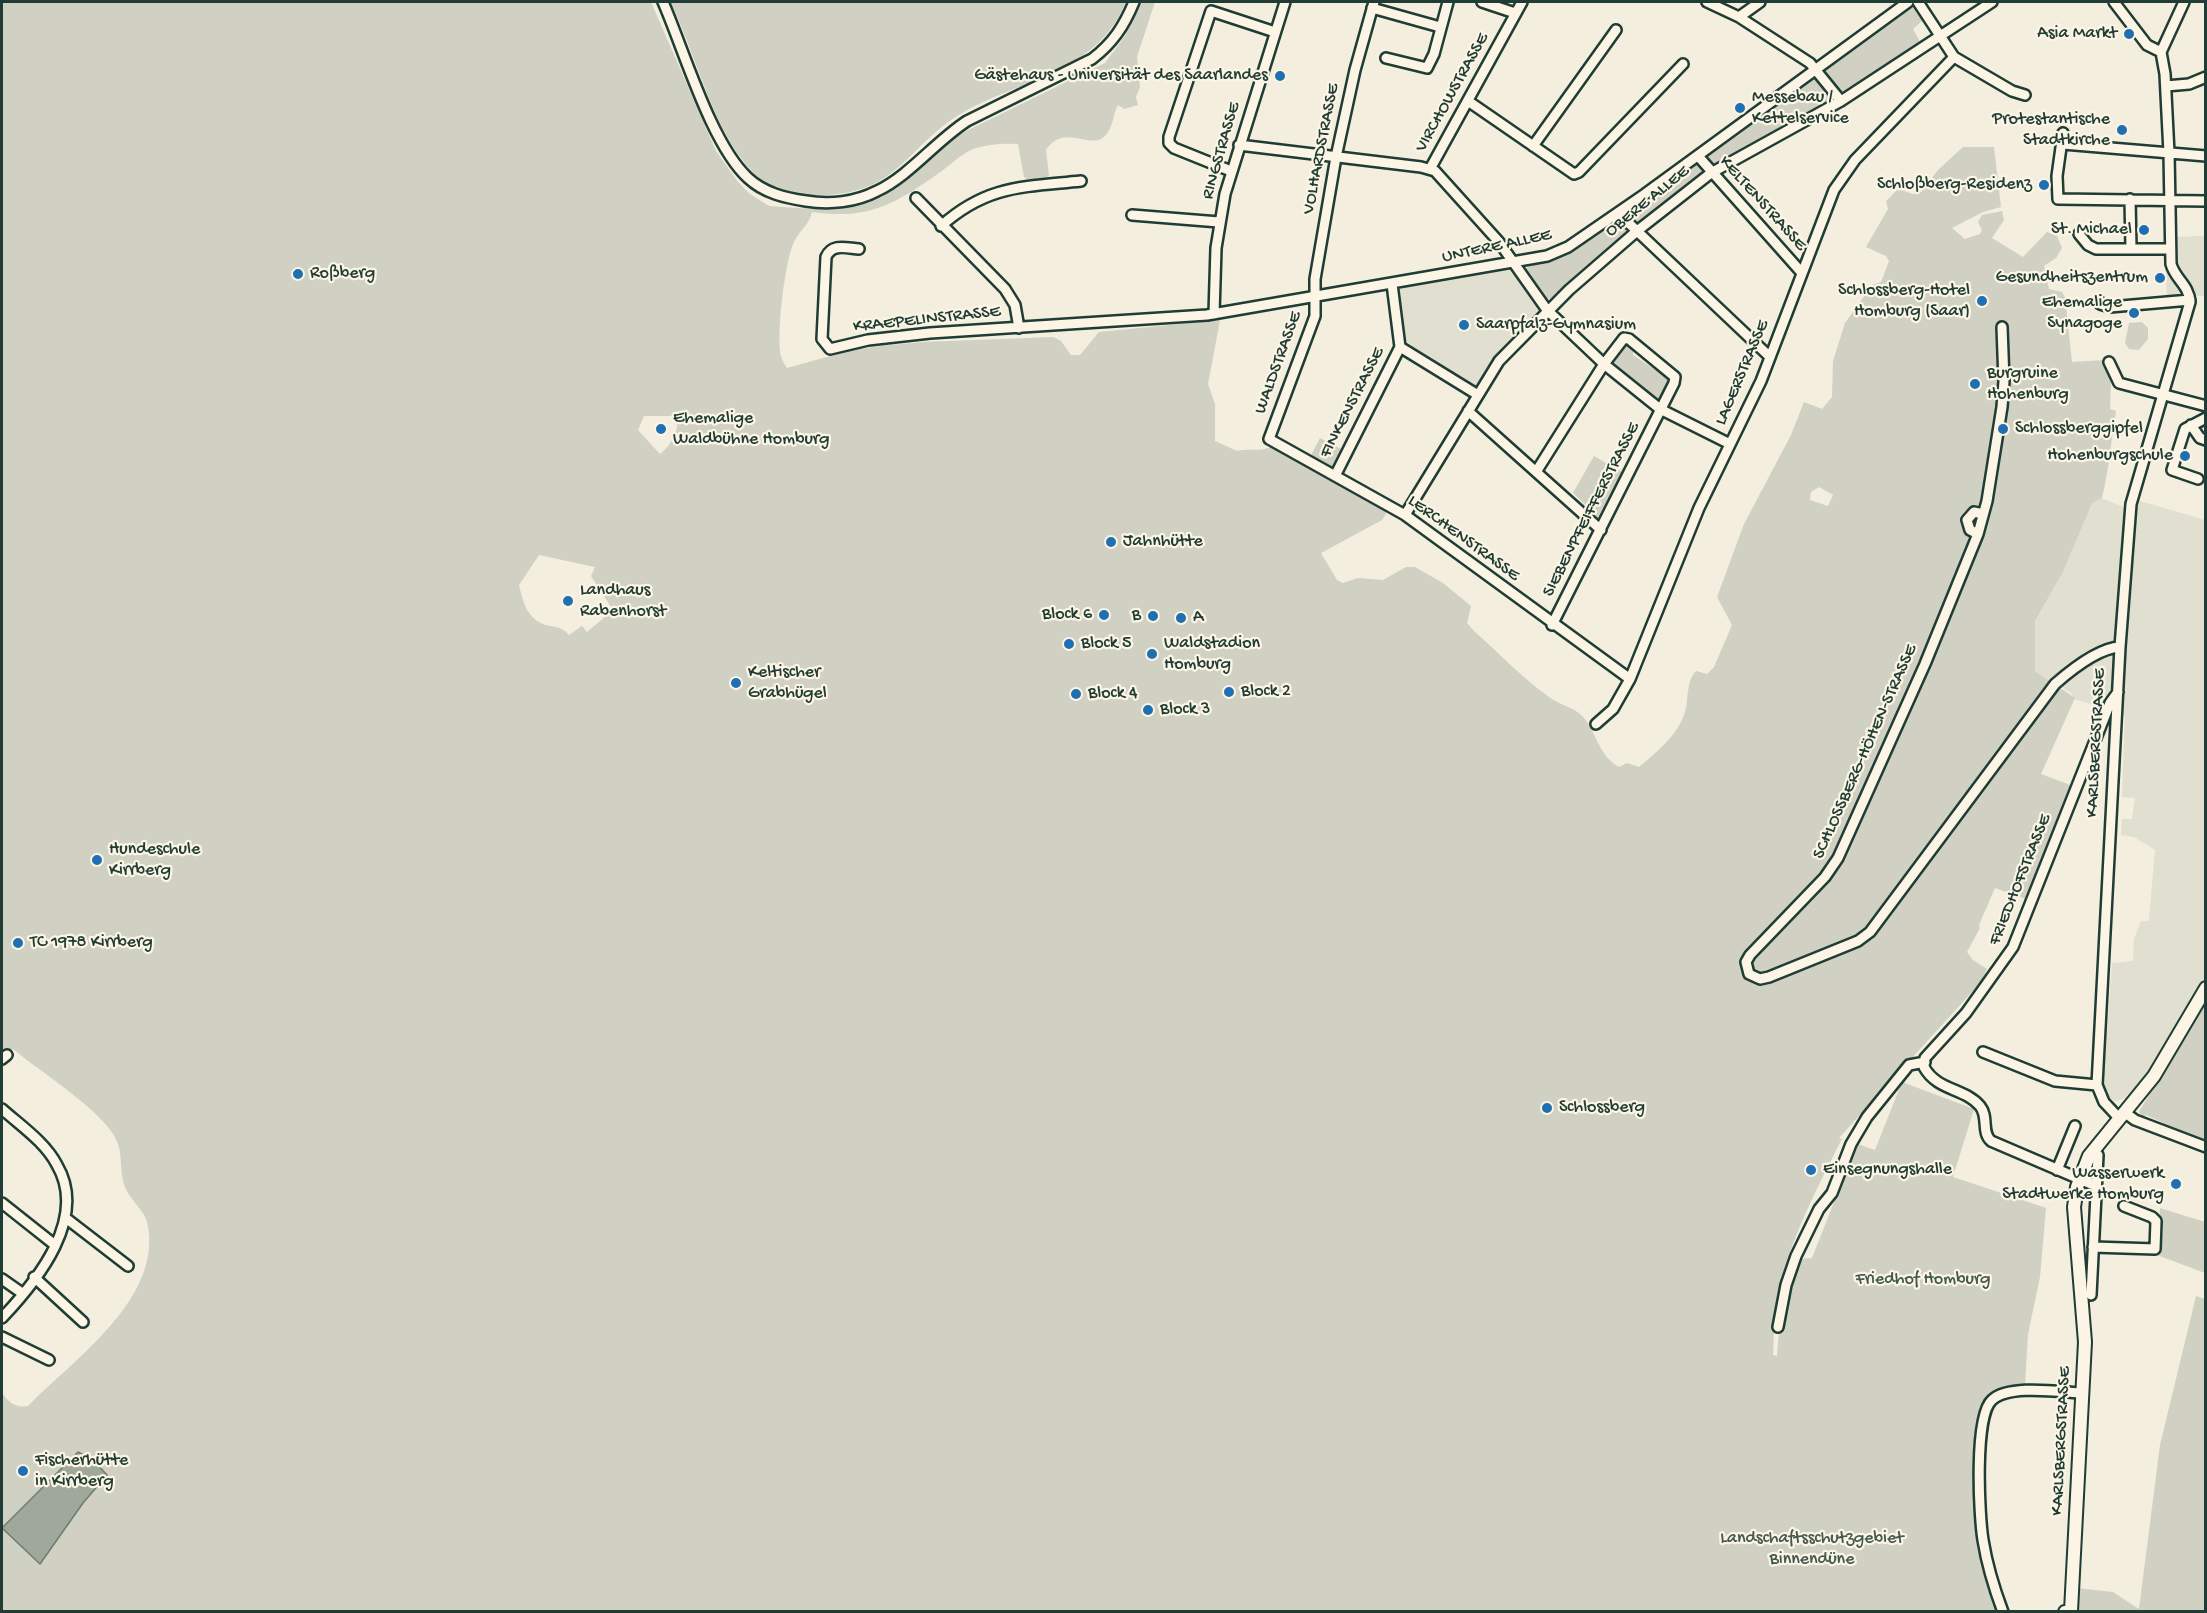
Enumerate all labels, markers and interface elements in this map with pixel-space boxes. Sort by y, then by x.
place label: Asia Markt [2037,23,2117,45]
marker: Asia Markt [2122,27,2136,41]
street label: VIRCHOWSTRASSE [1411,30,1495,156]
place label: Gästehaus - Universität des Saarlandes [974,65,1268,87]
marker: Gästehaus - Universität des Saarlandes [1273,69,1287,83]
street label: VOLHARDSTRASSE [1299,82,1345,216]
place label: Messebau / Kettelservice [1752,87,1849,130]
street label: RINGSTRASSE [1198,100,1246,202]
marker: Messebau / Kettelservice [1733,101,1747,115]
place label: Protestantische Stadtkirche [1992,109,2110,152]
marker: Protestantische Stadtkirche [2115,123,2129,137]
street label: KELTENSTRASSE [1714,152,1810,256]
street label: OBERE ALLEE [1601,161,1695,243]
place label: Schloßberg-Residenz [1877,174,2032,196]
marker: Schloßberg-Residenz [2037,178,2051,192]
place label: St. Michael [2051,219,2132,241]
marker: St. Michael [2137,223,2151,237]
street label: UNTERE ALLEE [1440,225,1554,269]
place label: Roßberg [310,263,375,285]
marker: Roßberg [291,267,305,281]
place label: Gesundheitszentrum [1996,267,2148,289]
marker: Gesundheitszentrum [2153,271,2167,285]
place label: Schlossberg-Hotel Homburg (Saar) [1838,280,1970,322]
place label: Ehemalige Synagoge [2042,292,2122,334]
marker: Schlossberg-Hotel Homburg (Saar) [1975,294,1989,308]
street label: KRAEPELINSTRASSE [852,302,1002,338]
marker: Ehemalige Synagoge [2127,306,2141,320]
street label: WALDSTRASSE [1250,309,1308,417]
place label: Saarpfalz-Gymnasium [1476,314,1636,336]
street label: LAGERSTRASSE [1711,317,1775,429]
marker: Saarpfalz-Gymnasium [1457,318,1471,332]
street label: FINKENSTRASSE [1316,344,1390,462]
place label: Burgruine Hohenburg [1987,363,2069,406]
marker: Burgruine Hohenburg [1968,377,1982,391]
place label: Ehemalige Waldbühne Homburg [673,408,829,450]
place label: Schlossberggipfel [2015,418,2143,440]
street label: SIEBENPFEIFFERSTRASSE [1539,419,1645,601]
marker: Ehemalige Waldbühne Homburg [654,422,668,436]
marker: Schlossberggipfel [1996,422,2010,436]
place label: Hohenburgschule [2047,445,2173,467]
marker: Hohenburgschule [2178,449,2192,463]
street label: LERCHENSTRASSE [1403,491,1523,587]
place label: Jahnhütte [1123,531,1203,553]
marker: Jahnhütte [1104,535,1118,549]
place label: Landhaus Rabenhorst [580,580,666,622]
marker: Landhaus Rabenhorst [561,594,575,608]
place label: Block 6 [1042,604,1092,626]
place label: B [1132,605,1141,627]
place label: A [1193,607,1204,629]
marker: Block 6 [1097,608,1111,622]
marker: B [1146,609,1160,623]
marker: A [1174,611,1188,625]
place label: Block 5 [1081,633,1131,655]
place label: Waldstadion Homburg [1164,633,1260,676]
marker: Block 5 [1062,637,1076,651]
street label: SCHLOSSBERG-HÖHEN-STRASSE [1809,641,1923,863]
marker: Waldstadion Homburg [1145,647,1159,661]
place label: Keltischer Grabhügel [748,662,827,704]
street label: KARLSBERGSTRASSE [2082,668,2112,818]
marker: Keltischer Grabhügel [729,676,743,690]
place label: Block 2 [1241,681,1291,703]
place label: Block 4 [1088,683,1137,705]
marker: Block 2 [1222,685,1236,699]
marker: Block 4 [1069,687,1083,701]
place label: Block 3 [1160,699,1210,721]
marker: Block 3 [1141,703,1155,717]
street label: FRIEDHOFSTRASSE [1985,811,2057,949]
place label: Hundeschule Kirrberg [109,839,200,882]
marker: Hundeschule Kirrberg [90,853,104,867]
place label: TC 1978 Kirrberg [30,932,153,954]
marker: TC 1978 Kirrberg [11,936,25,950]
place label: Schlossberg [1559,1097,1645,1119]
marker: Schlossberg [1540,1101,1554,1115]
place label: Einsegnungshalle [1823,1159,1952,1181]
marker: Einsegnungshalle [1804,1163,1818,1177]
place label: Wasserwerk Stadtwerke Homburg [2002,1163,2164,1206]
marker: Wasserwerk Stadtwerke Homburg [2169,1177,2183,1191]
park label: Friedhof Homburg [1855,1269,1991,1291]
street label: KARLSBERGSTRASSE [2047,1366,2077,1516]
place label: Fischerhütte in Kirrberg [35,1450,128,1492]
marker: Fischerhütte in Kirrberg [16,1464,30,1478]
park label: Landschaftsschutzgebiet Binnendüne [1720,1528,1904,1570]

